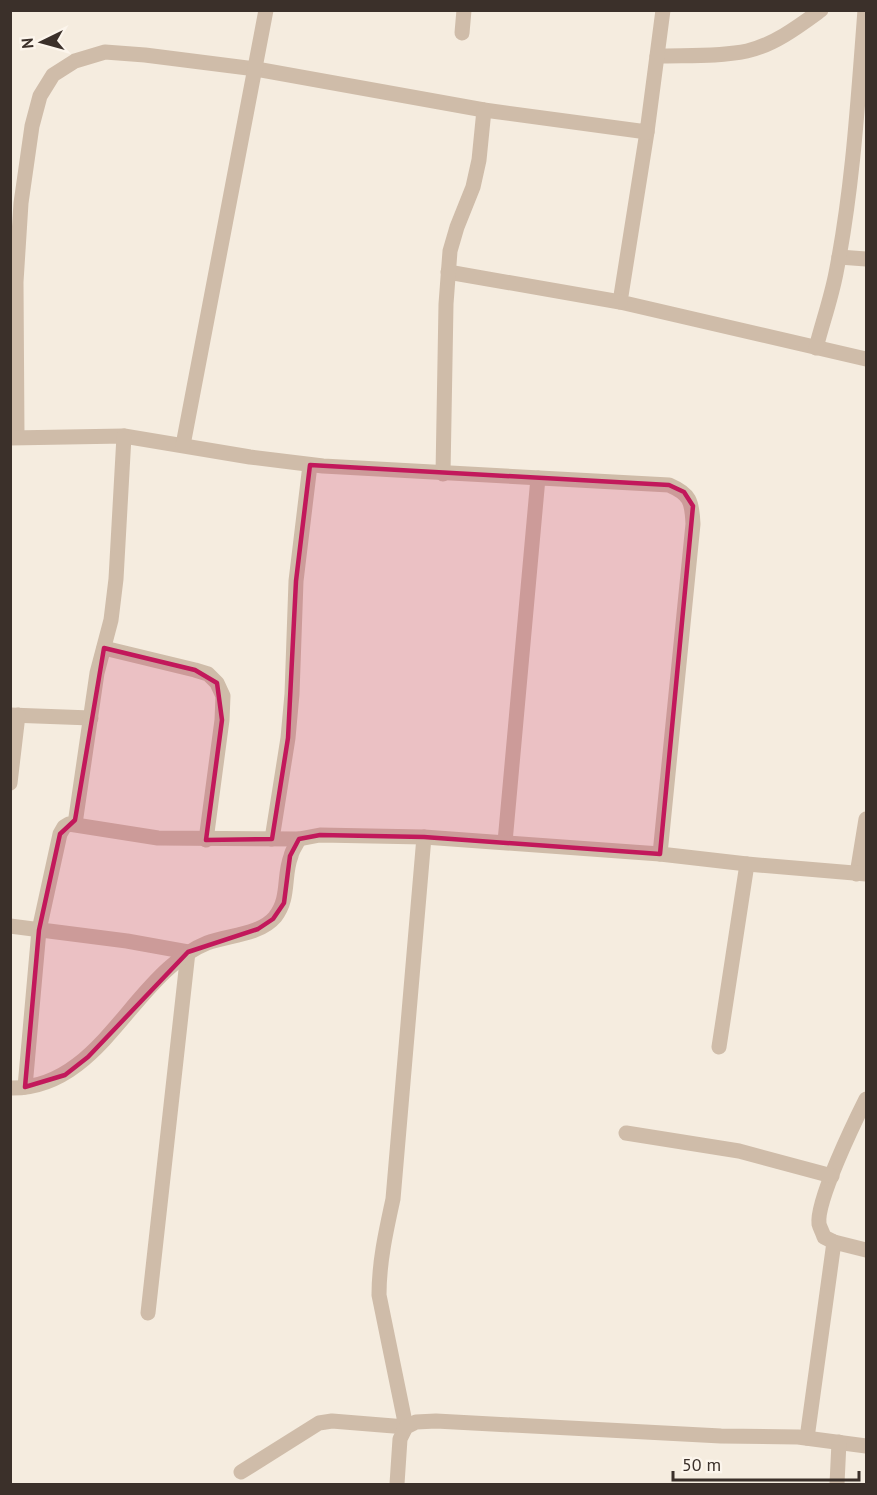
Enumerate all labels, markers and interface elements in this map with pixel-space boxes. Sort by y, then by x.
north arrow [12,12,72,72]
text: N [17,37,37,49]
scale bar [673,1444,859,1482]
text: 50 m [682,1453,721,1476]

